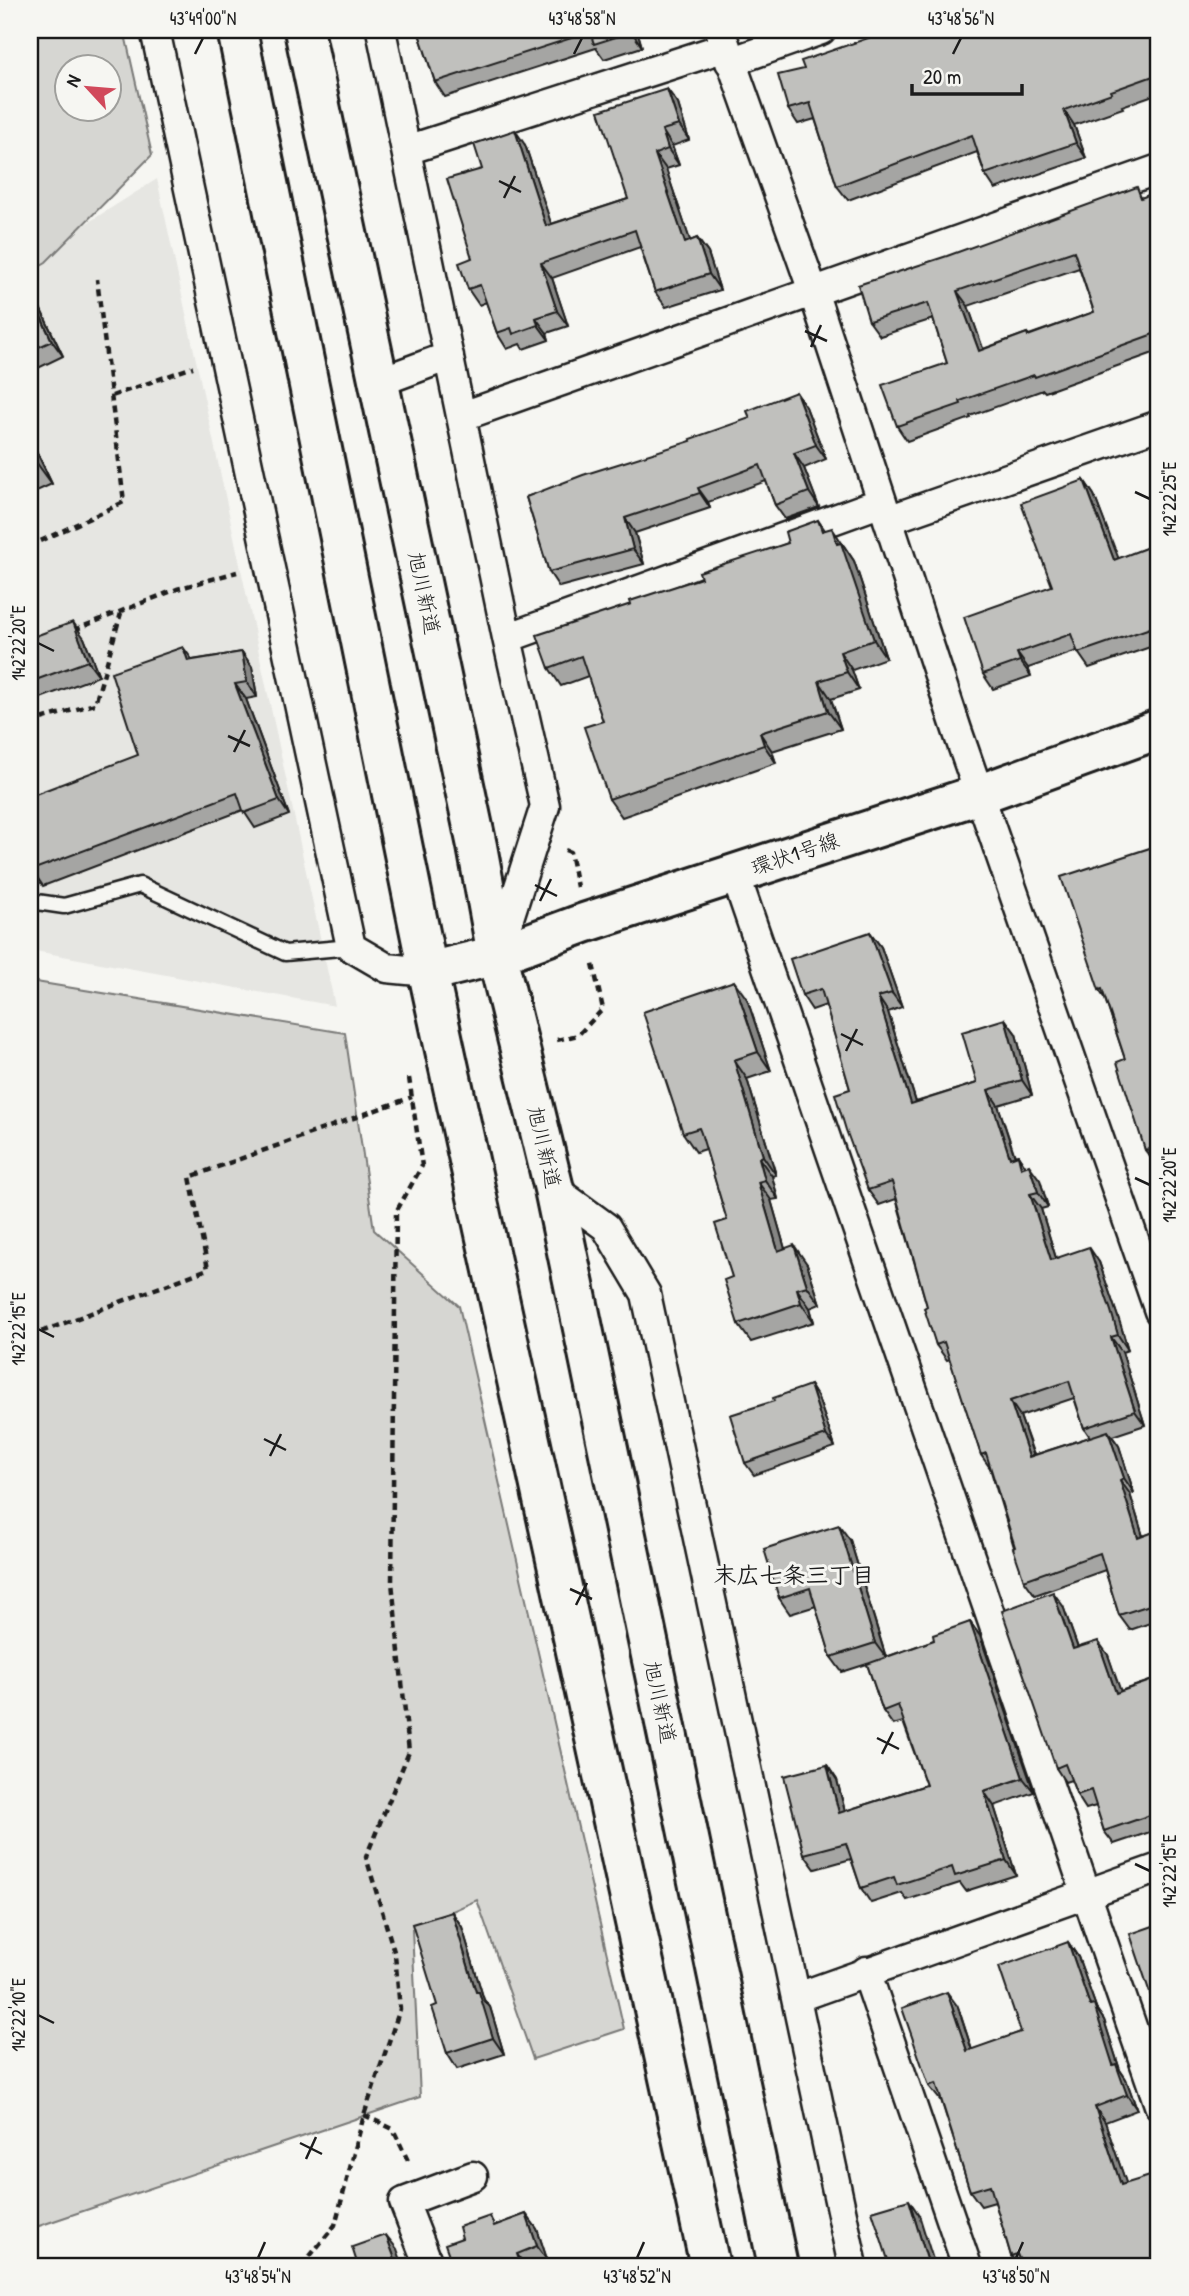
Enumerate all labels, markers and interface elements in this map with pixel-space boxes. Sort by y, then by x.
text: 43°49'00"N [170,6,236,31]
text: 43°48'58"N [549,6,615,31]
text: 43°48'56"N [928,6,994,31]
north arrow [52,52,122,122]
scale bar [912,52,1023,96]
text: 20 m [923,62,961,91]
text: N [59,70,87,91]
text: 142°22'25"E [1157,461,1182,537]
street label: 旭川新道 [402,549,447,637]
text: 142°22'20"E [6,605,31,681]
street label: 環状1号線 [747,825,843,882]
street label: 旭川新道 [521,1103,568,1191]
text: 142°22'20"E [1157,1147,1182,1223]
text: 142°22'15"E [6,1292,31,1366]
district label: 末広七条三丁目 [714,1559,875,1590]
street label: 旭川新道 [638,1658,683,1746]
text: 142°22'15"E [1157,1834,1182,1908]
text: 142°22'10"E [6,1978,31,2052]
text: 43°48'54"N [225,2264,291,2289]
text: 43°48'52"N [603,2264,671,2289]
text: 43°48'50"N [982,2264,1050,2289]

